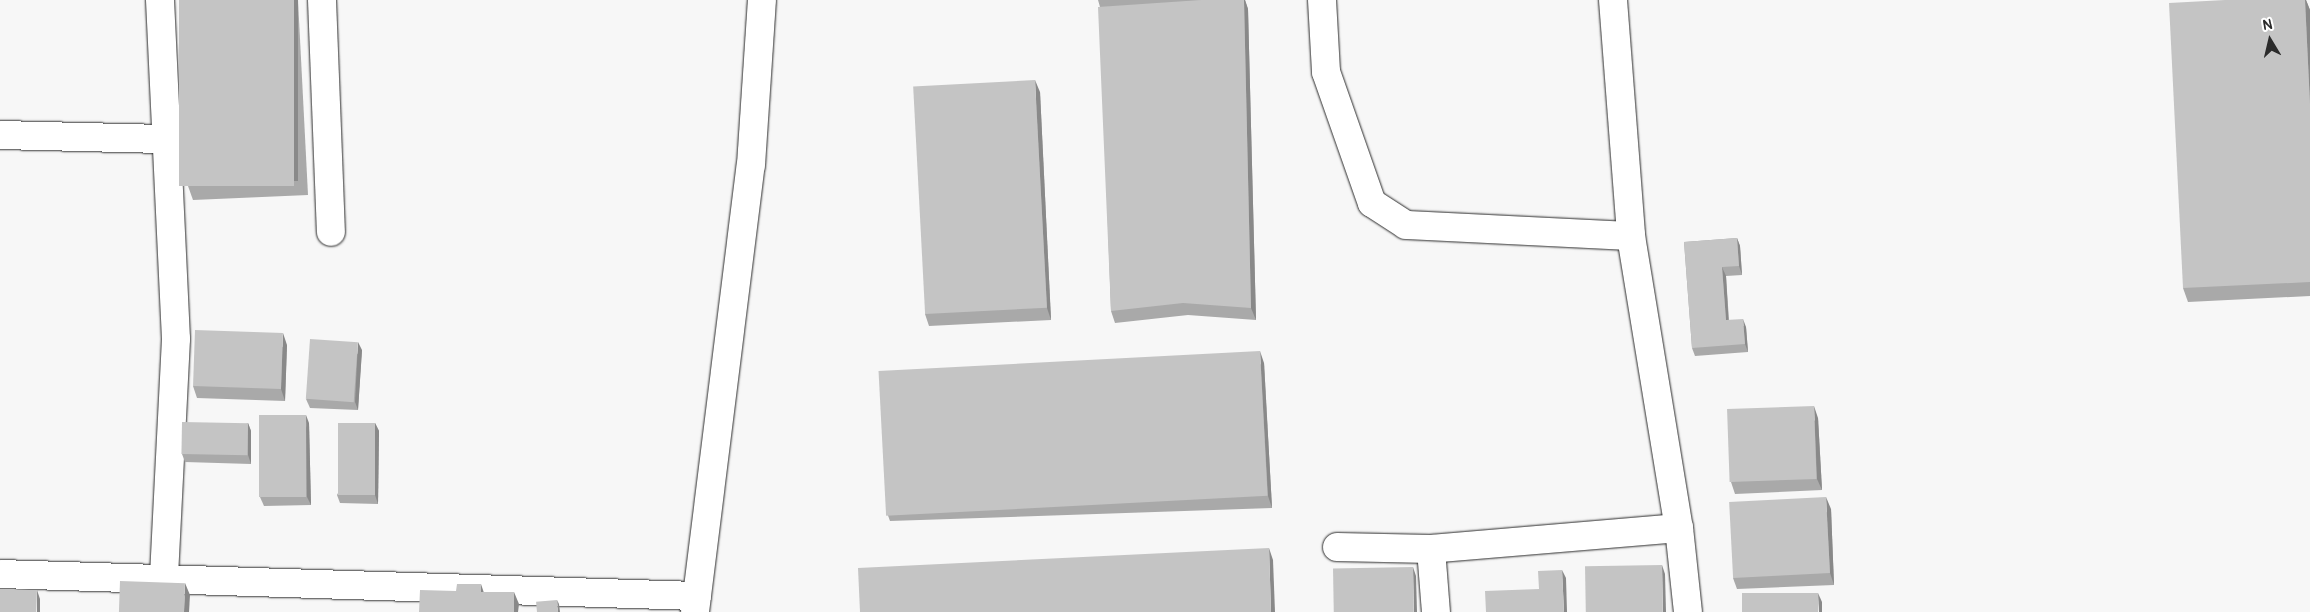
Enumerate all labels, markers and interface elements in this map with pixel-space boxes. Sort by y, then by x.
north arrow [2245,15,2295,65]
text: N [2262,16,2274,34]

